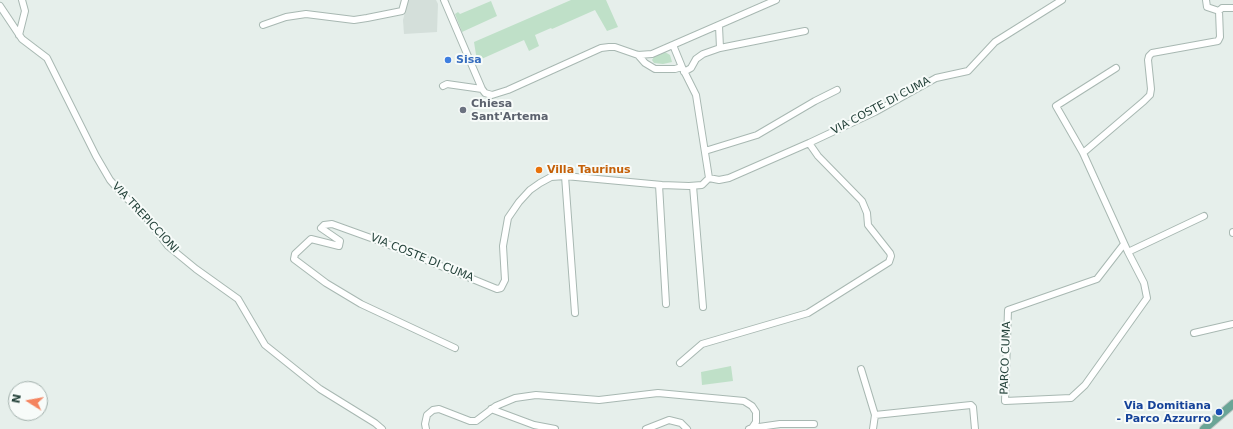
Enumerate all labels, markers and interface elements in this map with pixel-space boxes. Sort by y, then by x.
place label: Sisa [456,53,482,67]
marker: Sisa [443,55,453,65]
street label: VIA COSTE DI CUMA [829,74,933,138]
place label: Chiesa Sant'Artema [471,97,548,123]
marker: Chiesa Sant'Artema [458,105,468,115]
place label: Villa Taurinus [547,163,631,177]
marker: Villa Taurinus [534,165,544,175]
street label: VIA TREPICCIONI [109,180,181,256]
street label: VIA COSTE DI CUMA [368,231,476,285]
street label: PARCO CUMA [998,321,1014,395]
north arrow [8,381,48,421]
text: N [9,393,24,405]
place label: Via Domitiana - Parco Azzurro [1117,399,1211,425]
marker: Via Domitiana - Parco Azzurro [1214,407,1224,417]

